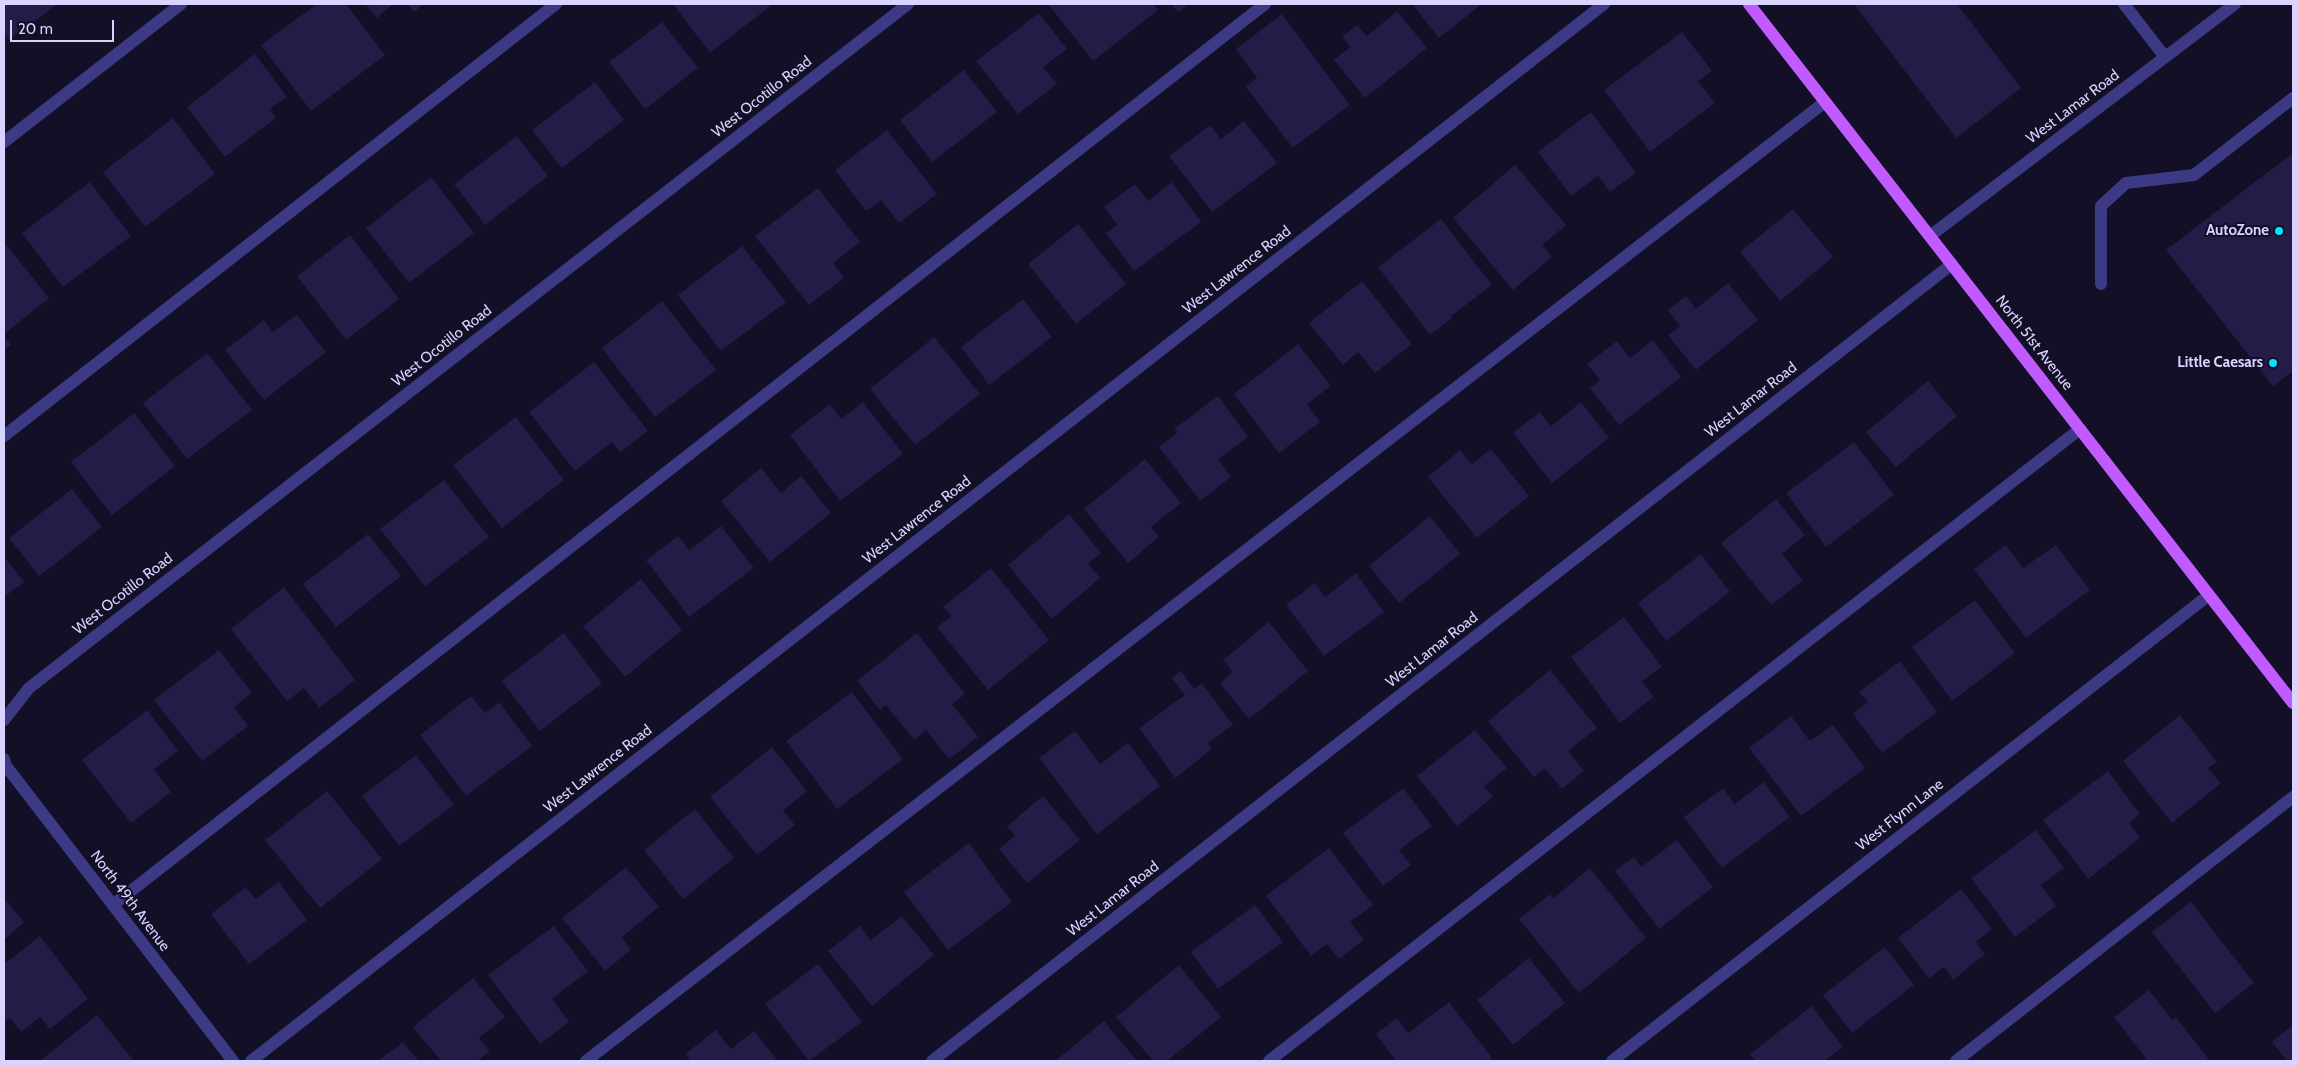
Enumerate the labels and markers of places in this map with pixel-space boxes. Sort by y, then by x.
place label: AutoZone [2206,222,2269,240]
marker: AutoZone [2273,225,2285,237]
place label: Little Caesars [2177,354,2263,372]
marker: Little Caesars [2267,357,2279,369]

